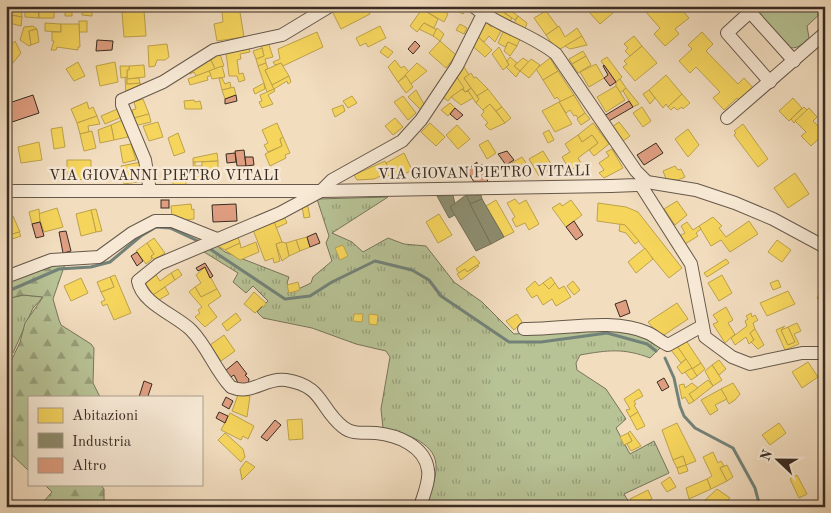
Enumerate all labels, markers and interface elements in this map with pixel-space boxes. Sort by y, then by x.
street label: VIA GIOVAN PIETRO VITALI [377,164,591,183]
street label: VIA GIOVANNI PIETRO VITALI [49,169,279,184]
legend [28,396,202,486]
text: Abitazioni [72,409,138,424]
text: Industria [72,435,132,450]
north arrow [754,436,804,486]
text: N [758,448,775,463]
text: Altro [72,459,106,474]

